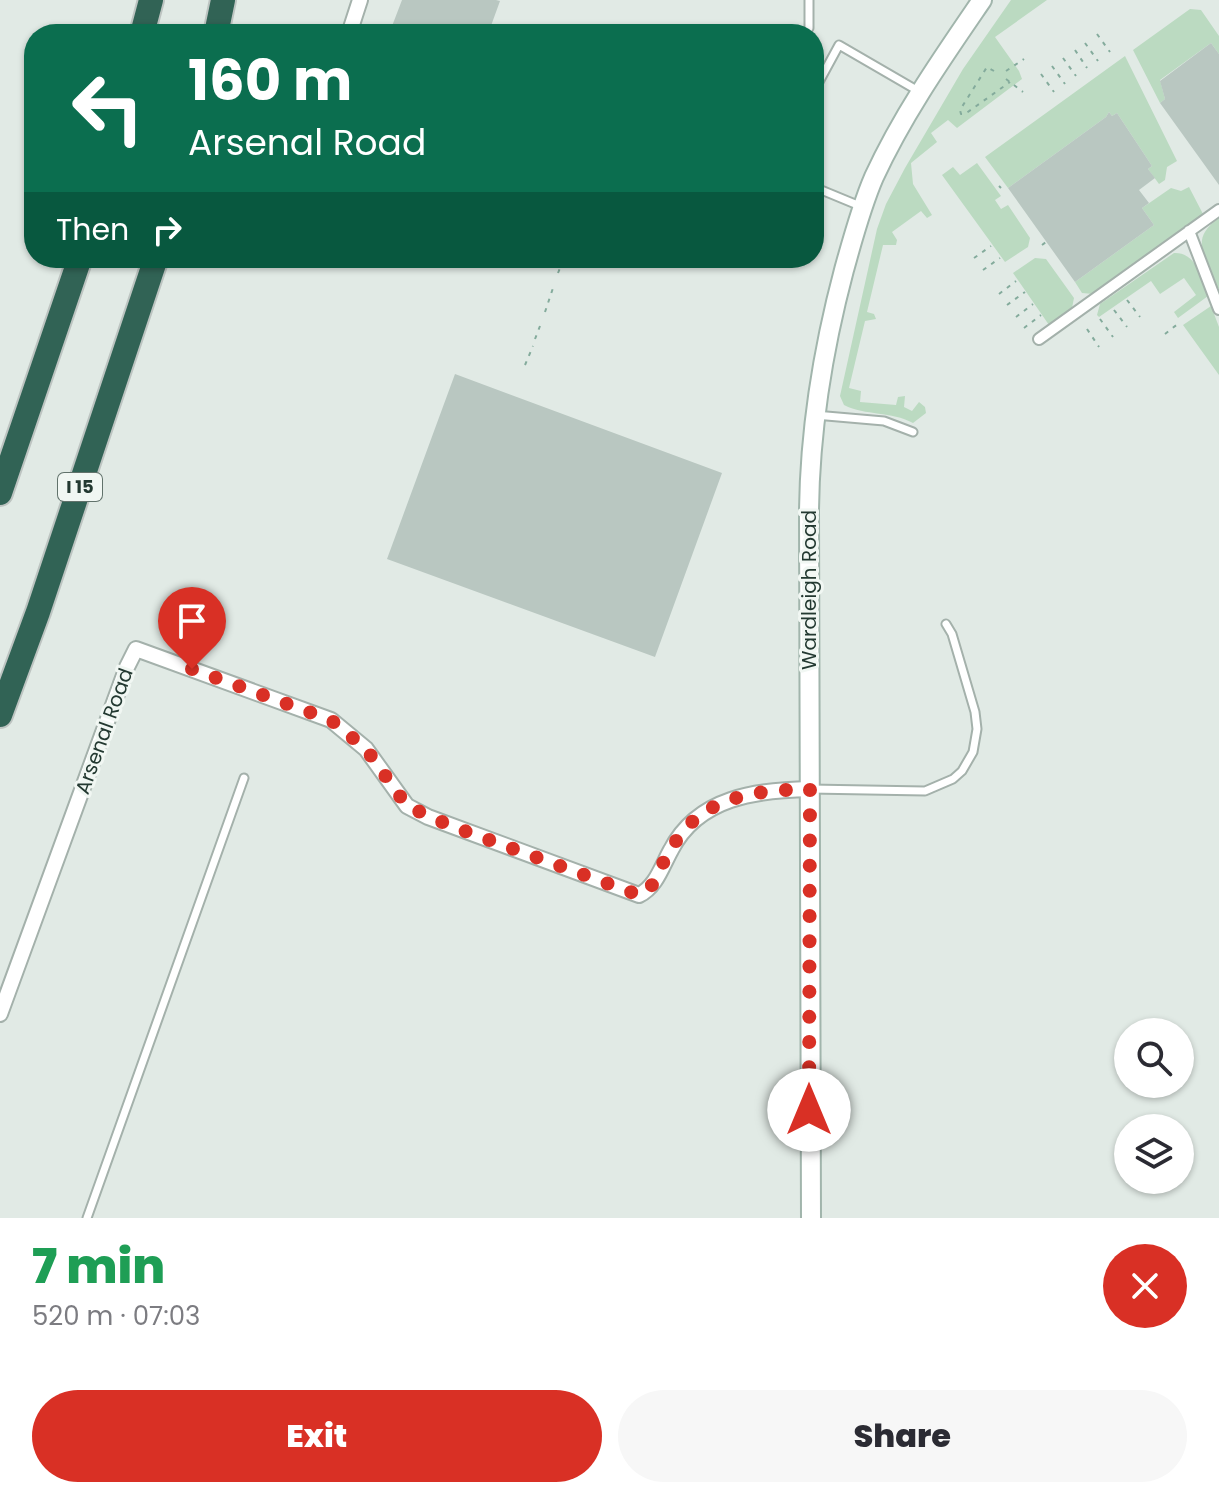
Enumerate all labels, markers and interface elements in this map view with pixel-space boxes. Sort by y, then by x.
text: 160 m [188,41,352,120]
icon: left [56,56,160,160]
text: Arsenal Road [188,117,426,168]
text: Then [56,208,129,251]
icon: right [145,208,189,252]
road number: I 15 [58,473,102,501]
street label: Wardleigh Road [795,510,823,670]
pin [158,587,226,669]
icon: arrive [170,599,214,643]
street label: Arsenal Road [68,664,140,798]
map controls [1114,1018,1194,1194]
button: search [1114,1018,1194,1098]
position arrow [767,1068,851,1152]
button: layers [1114,1114,1194,1194]
text: 7 min [32,1233,165,1300]
button: close [1103,1244,1187,1328]
text: 520 m · 07:03 [32,1298,200,1334]
button: Exit [32,1390,602,1482]
button: Share [618,1390,1187,1482]

